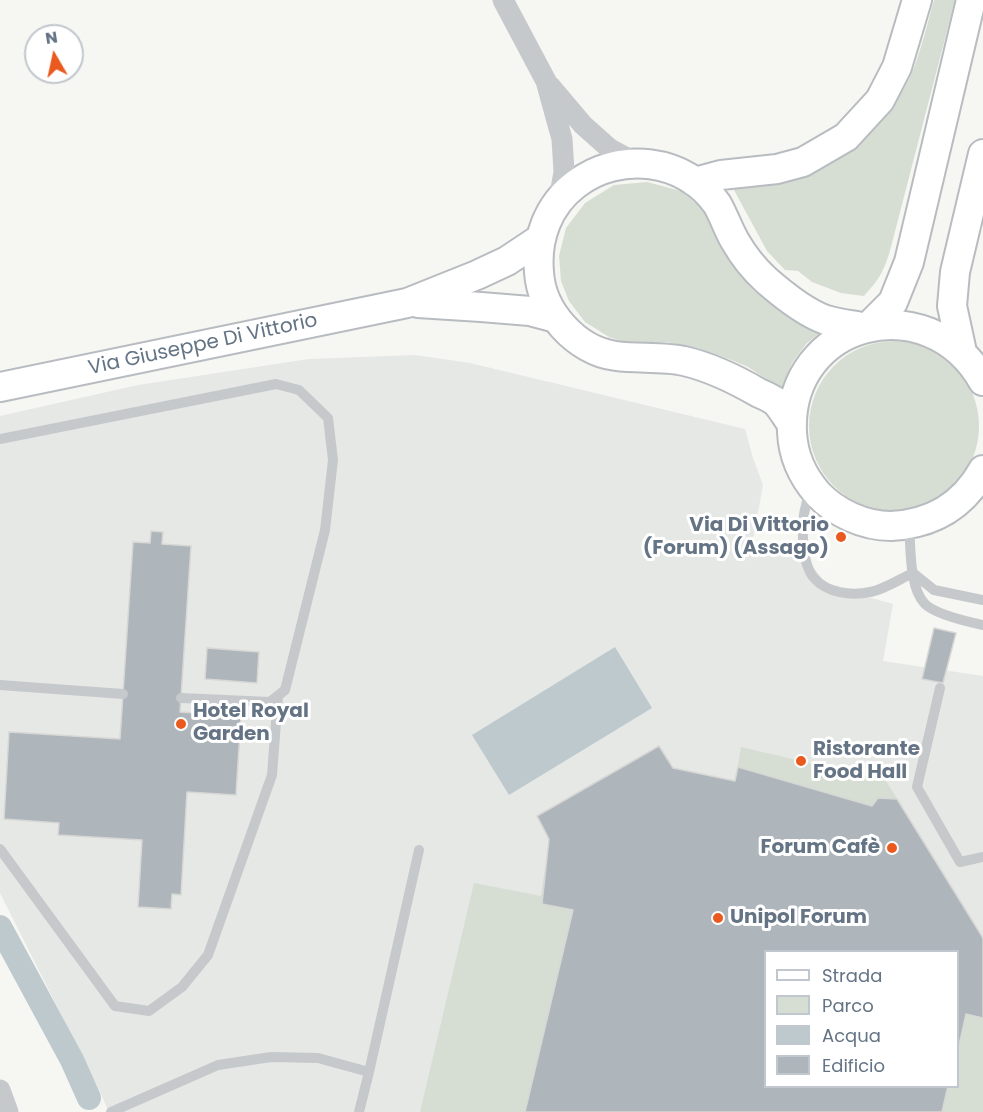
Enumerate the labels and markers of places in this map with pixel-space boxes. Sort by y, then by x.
place label: Via Di Vittorio (Forum) (Assago) [643,514,829,561]
marker: Via Di Vittorio (Forum) (Assago) [834,530,848,544]
place label: Hotel Royal Garden [193,700,309,747]
marker: Hotel Royal Garden [174,717,188,731]
place label: Ristorante Food Hall [813,738,920,785]
marker: Ristorante Food Hall [794,754,808,768]
place label: Forum Cafè [761,836,880,860]
marker: Forum Cafè [885,841,899,855]
place label: Unipol Forum [730,906,867,930]
marker: Unipol Forum [711,911,725,925]

